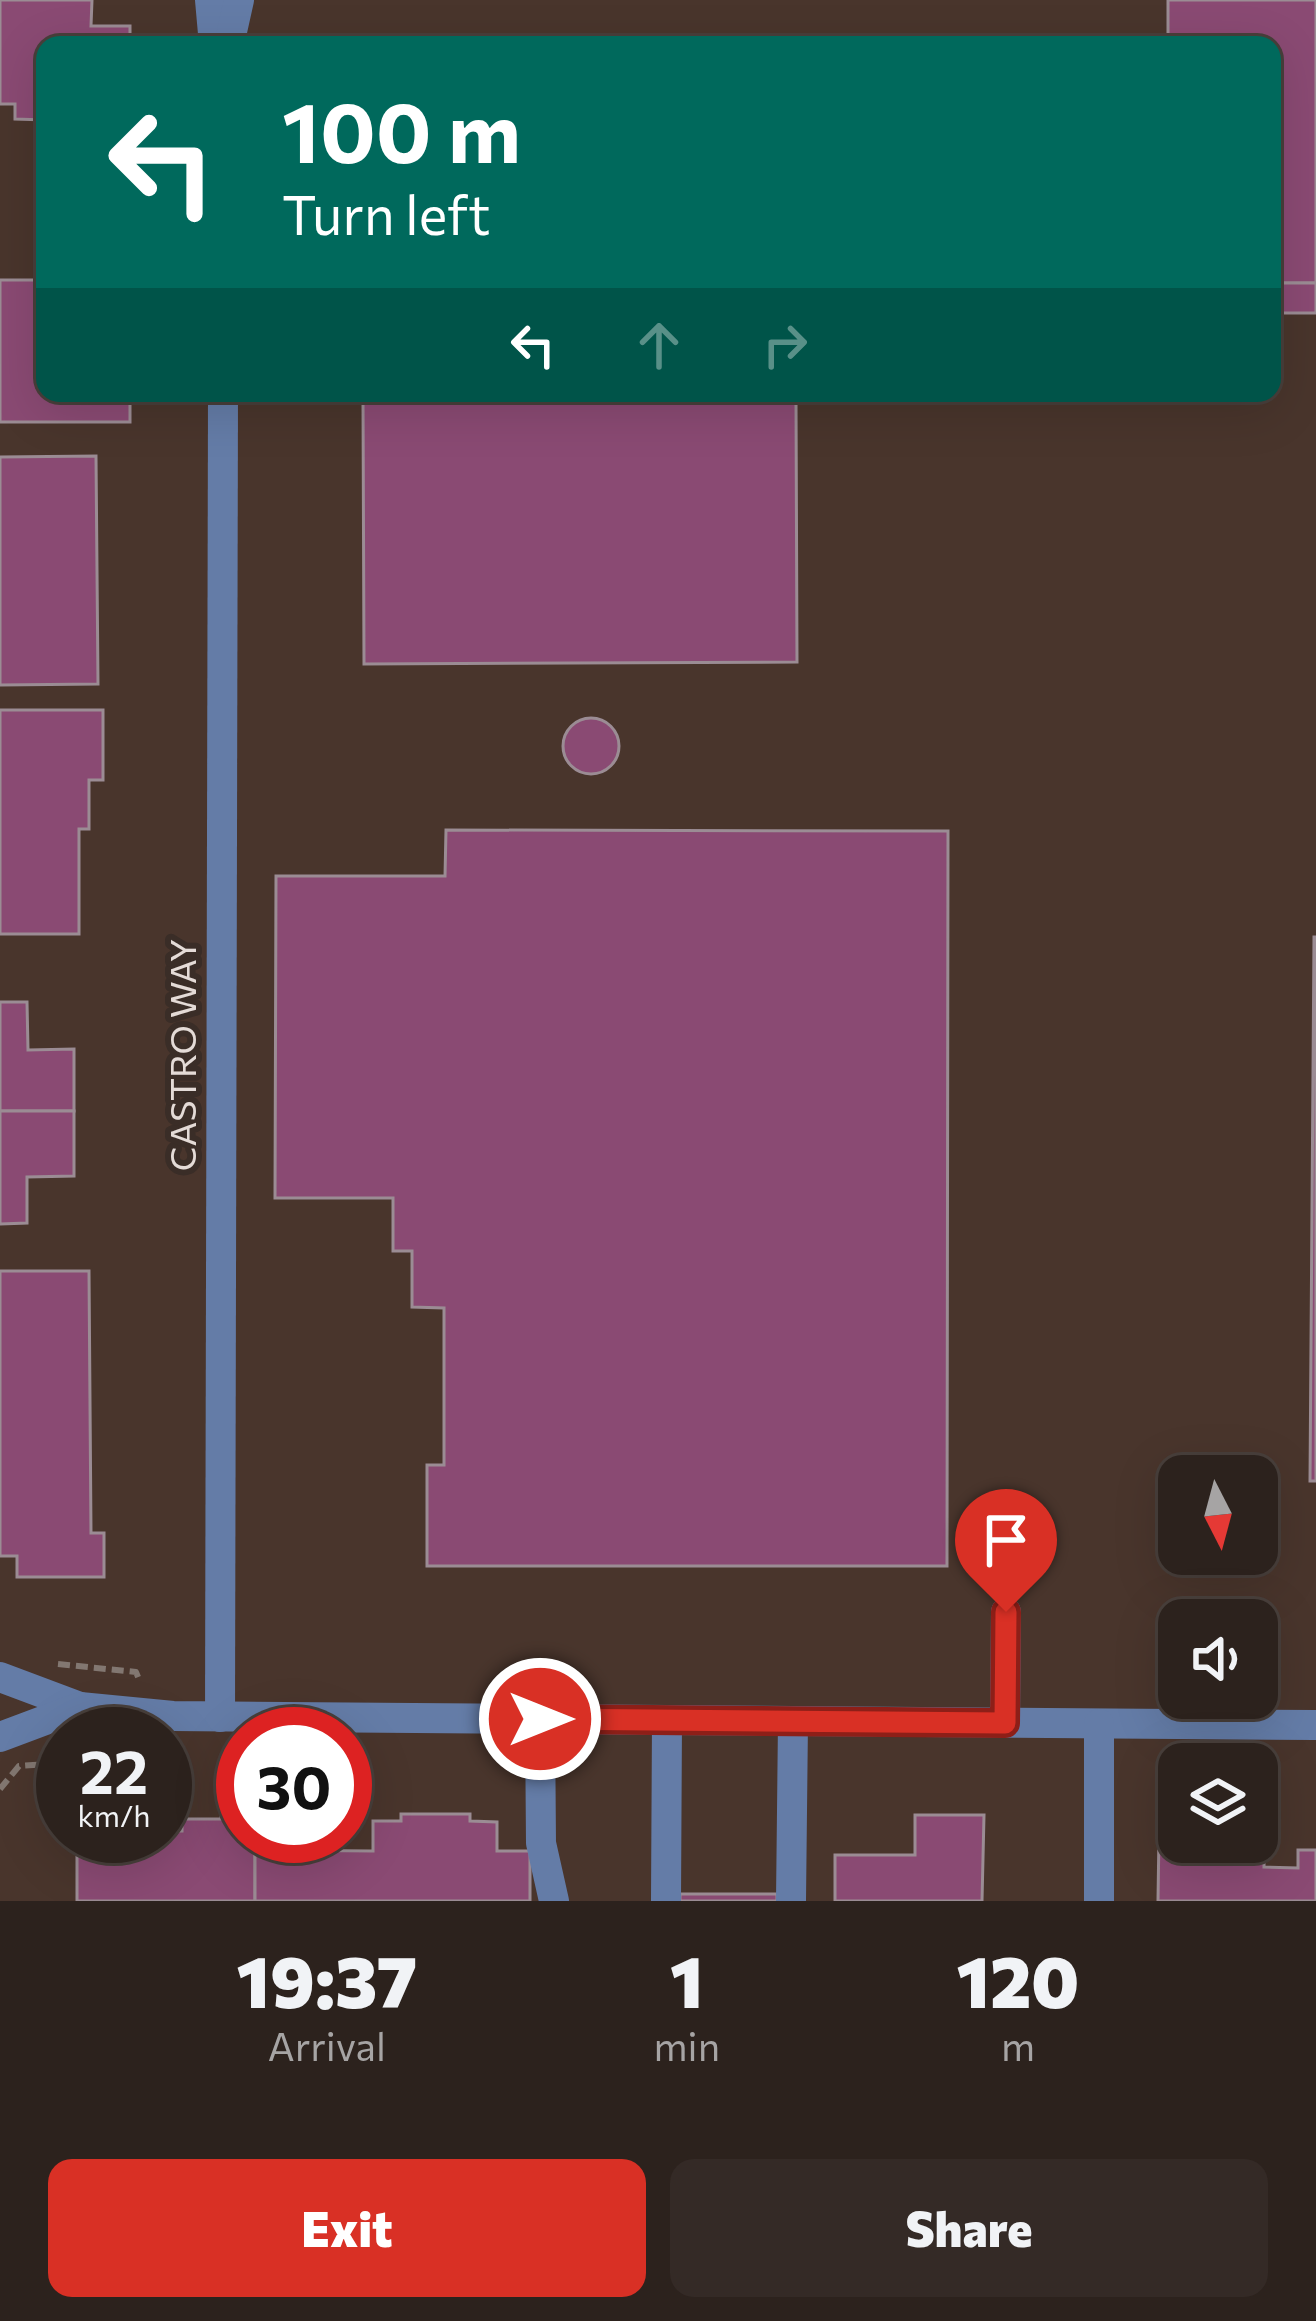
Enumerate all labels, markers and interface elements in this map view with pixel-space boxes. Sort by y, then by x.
text: 100 m [282,78,521,180]
icon: left [84,84,240,240]
text: Turn left [282,180,490,246]
icon: left [500,312,566,378]
icon: ahead [626,312,692,378]
icon: right [752,312,818,378]
street label: CASTRO WAY [159,939,203,1171]
north arrow [1158,1455,1278,1575]
map controls [1158,1455,1278,1863]
pin [955,1489,1057,1612]
icon: arrive [973,1507,1039,1573]
button: sound [1158,1599,1278,1719]
position arrow [477,1656,603,1782]
speed limit sign: 30 [216,1707,372,1863]
text: 22 [80,1733,148,1806]
button: layers [1158,1743,1278,1863]
text: km/h [78,1796,150,1833]
text: 19:37 [237,1935,417,2023]
text: 1 [670,1935,704,2023]
text: 120 [957,1935,1079,2023]
text: Arrival [268,2021,386,2069]
text: min [654,2021,720,2069]
text: m [1001,2021,1035,2069]
button: Exit [48,2159,646,2297]
button: Share [670,2159,1268,2297]

